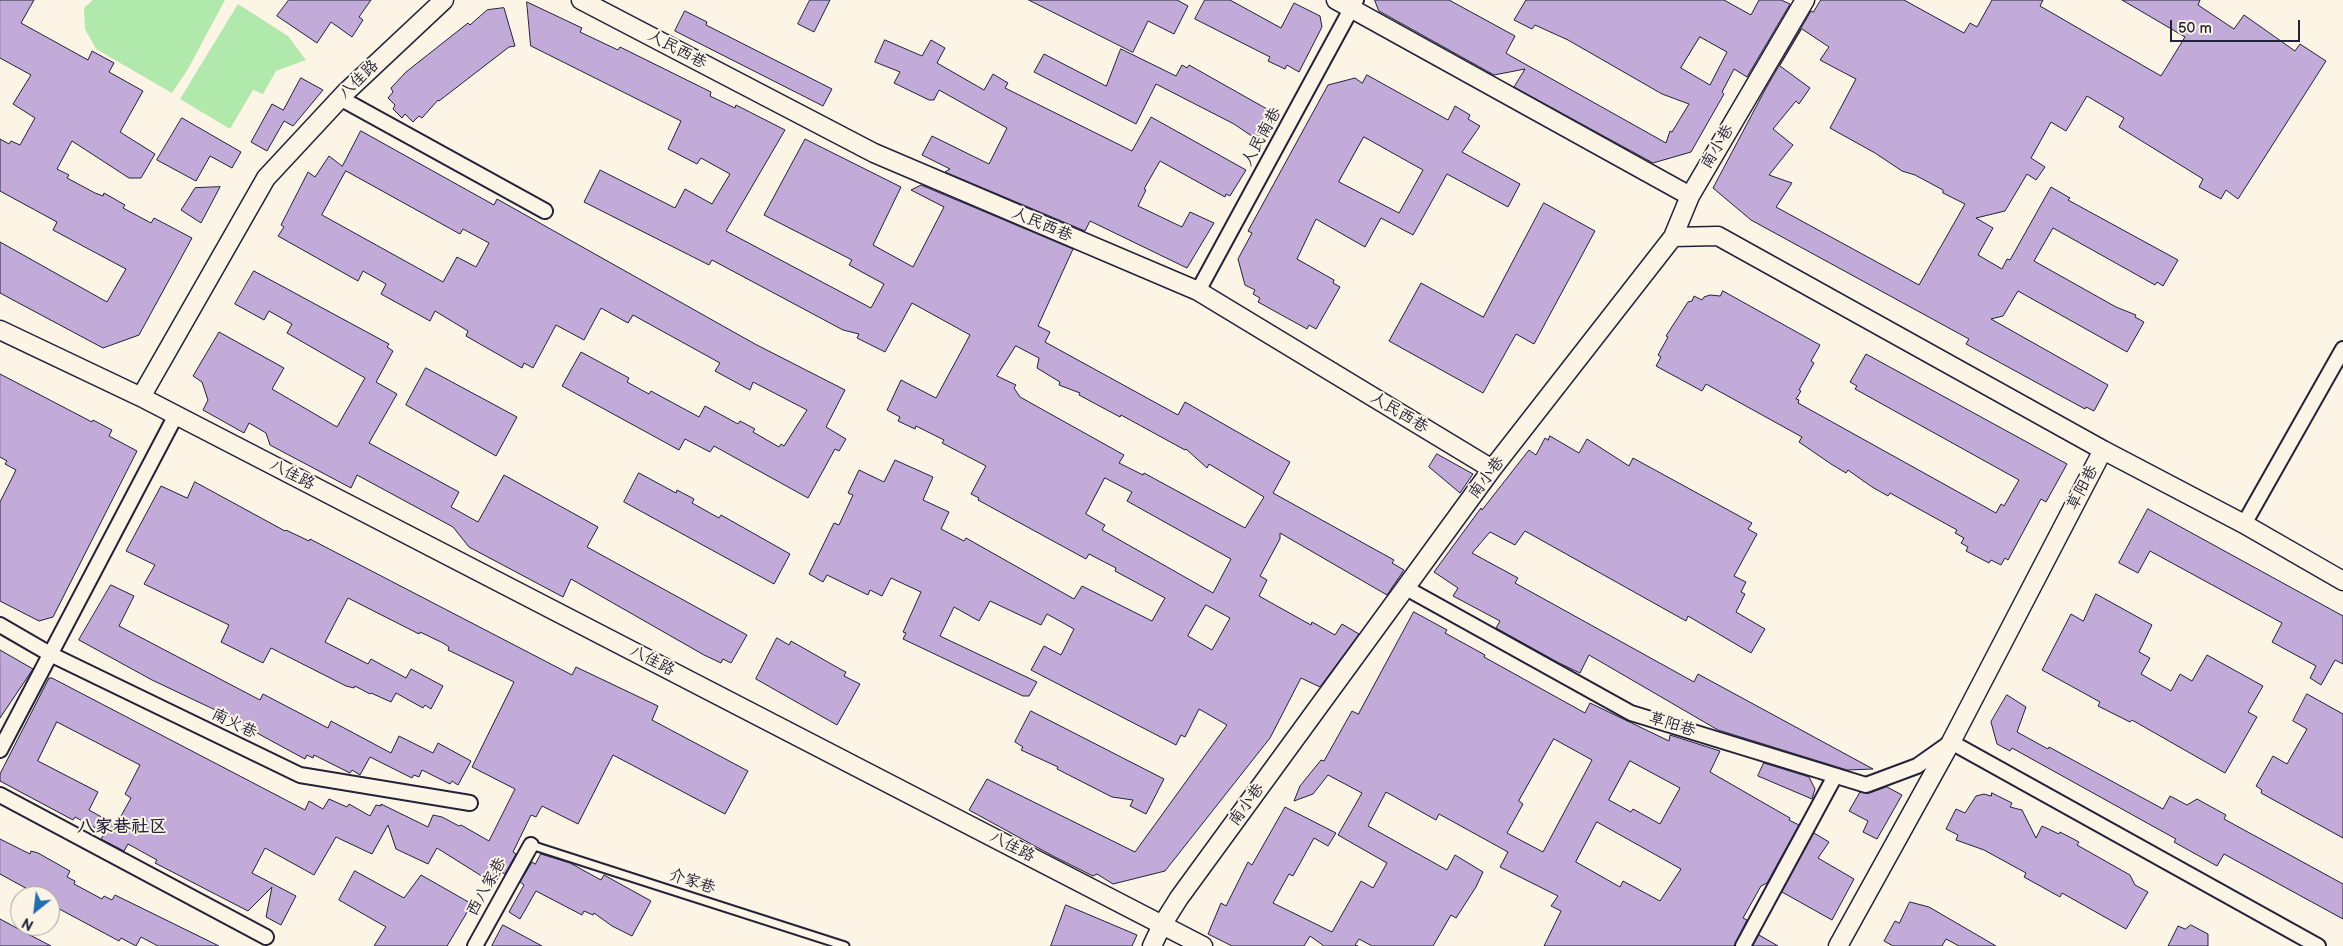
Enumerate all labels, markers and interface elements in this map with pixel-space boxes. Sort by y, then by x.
scale bar [2173,10,2303,42]
text: 50 m [2178,19,2212,38]
street label: 人民西巷 [644,27,710,73]
street label: 八佳路 [335,56,383,104]
street label: 人民南巷 [1238,104,1286,170]
street label: 南小巷 [1697,121,1739,173]
street label: 人民西巷 [1009,204,1075,246]
street label: 人民西巷 [1367,388,1431,438]
street label: 南小巷 [1465,453,1509,503]
street label: 八佳路 [266,456,318,494]
street label: 草阳巷 [2063,462,2103,514]
street label: 八佳路 [626,642,678,680]
street label: 南火巷 [208,705,260,743]
street label: 草阳巷 [1646,709,1698,741]
street label: 南小巷 [1225,780,1269,830]
district label: 八家巷社区 [77,816,167,838]
street label: 八佳路 [986,828,1038,866]
street label: 西八家巷 [463,854,511,920]
street label: 介家巷 [666,865,718,899]
north arrow [10,886,60,936]
text: N [19,914,37,934]

